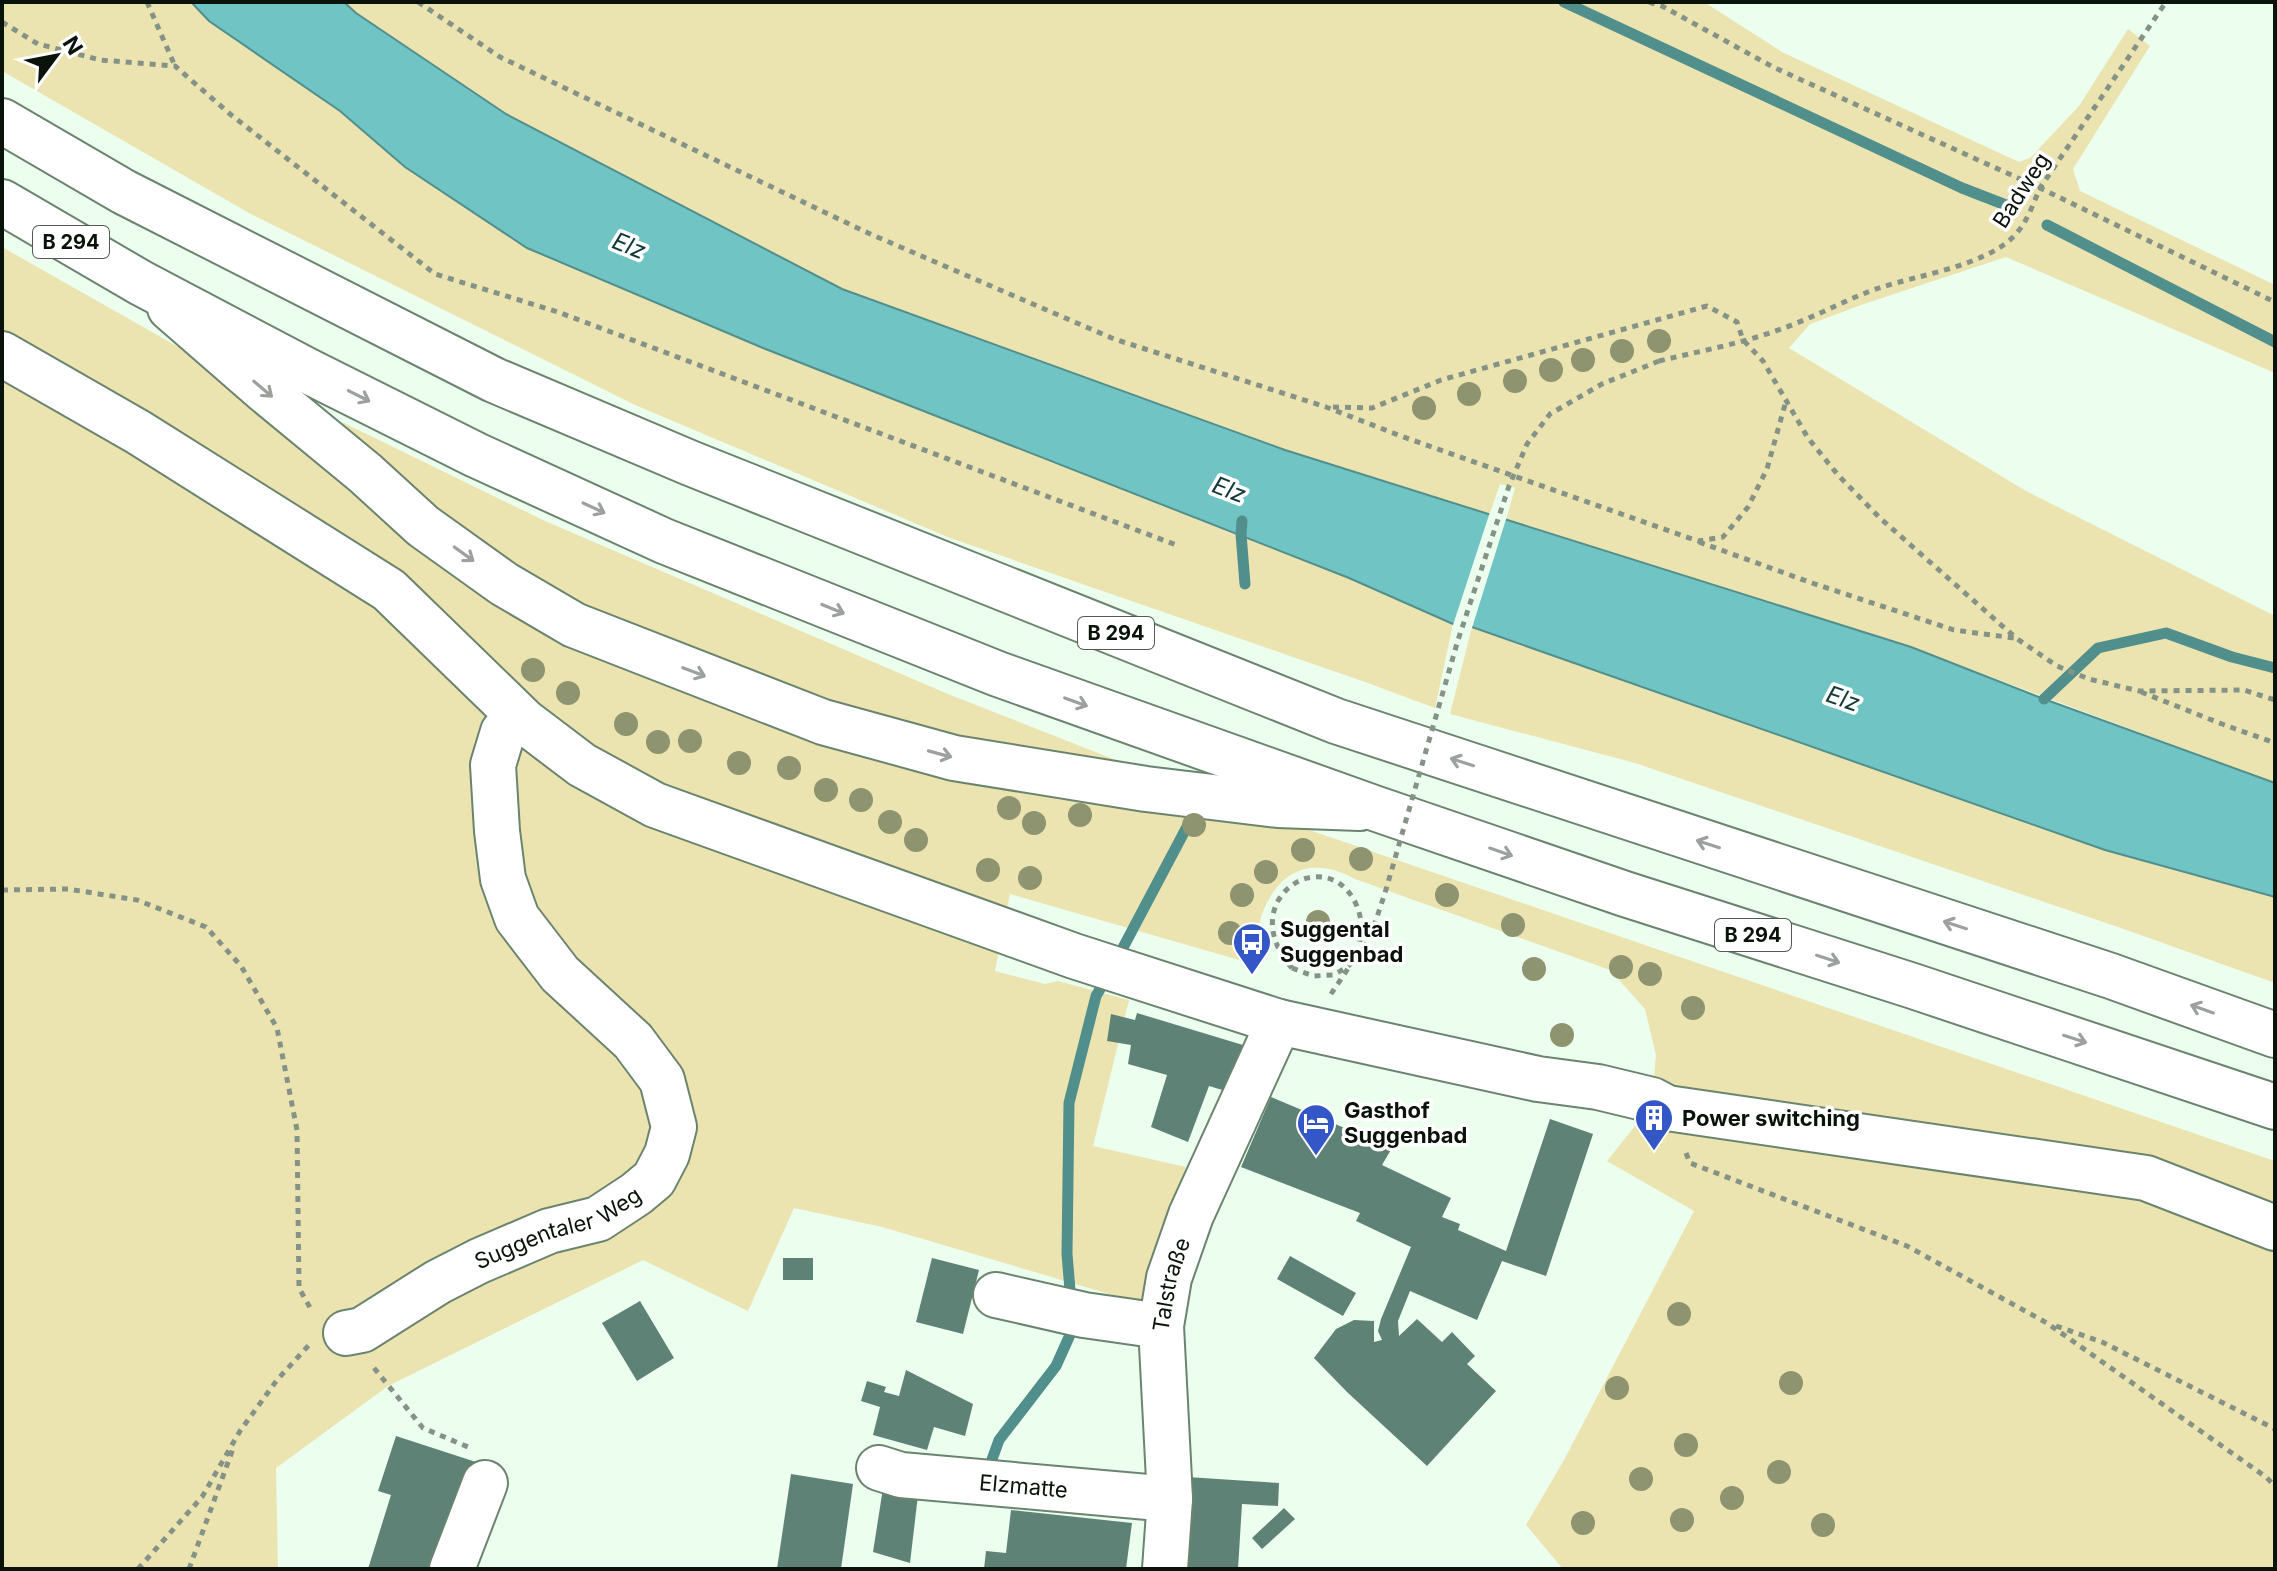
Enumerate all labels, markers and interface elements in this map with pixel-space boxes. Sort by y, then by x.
north arrow [16,16,96,96]
text: N [57,31,88,59]
street label: Badweg [1987,148,2055,232]
road number: B 294 [33,226,109,258]
water label: Elz [608,226,650,265]
one-way arrow [252,380,273,398]
one-way arrow [347,389,371,404]
water label: Elz [1208,470,1250,509]
one-way arrow [581,502,605,517]
one-way arrow [452,546,474,562]
one-way arrow [820,602,845,617]
road number: B 294 [1078,617,1154,649]
one-way arrow [681,666,706,680]
water label: Elz [1823,679,1864,718]
one-way arrow [1063,696,1088,710]
one-way arrow [927,748,953,763]
one-way arrow [1449,754,1474,769]
one-way arrow [1696,835,1721,850]
one-way arrow [1488,845,1513,860]
place label: Suggental Suggenbad [1280,916,1403,967]
one-way arrow [1943,917,1969,932]
road number: B 294 [1715,919,1791,951]
bus stop icon: Suggental Suggenbad [1231,921,1273,976]
one-way arrow [1815,952,1840,967]
one-way arrow [2189,1000,2214,1015]
one-way arrow [2062,1033,2087,1048]
place label: Gasthof Suggenbad [1344,1097,1467,1148]
building icon: Power switching [1633,1097,1675,1152]
hotel icon: Gasthof Suggenbad [1295,1102,1337,1157]
place label: Power switching [1682,1105,1860,1131]
street label: Suggentaler Weg [470,1181,646,1274]
street label: Talstraße [1147,1234,1195,1334]
street label: Elzmatte [978,1469,1069,1503]

